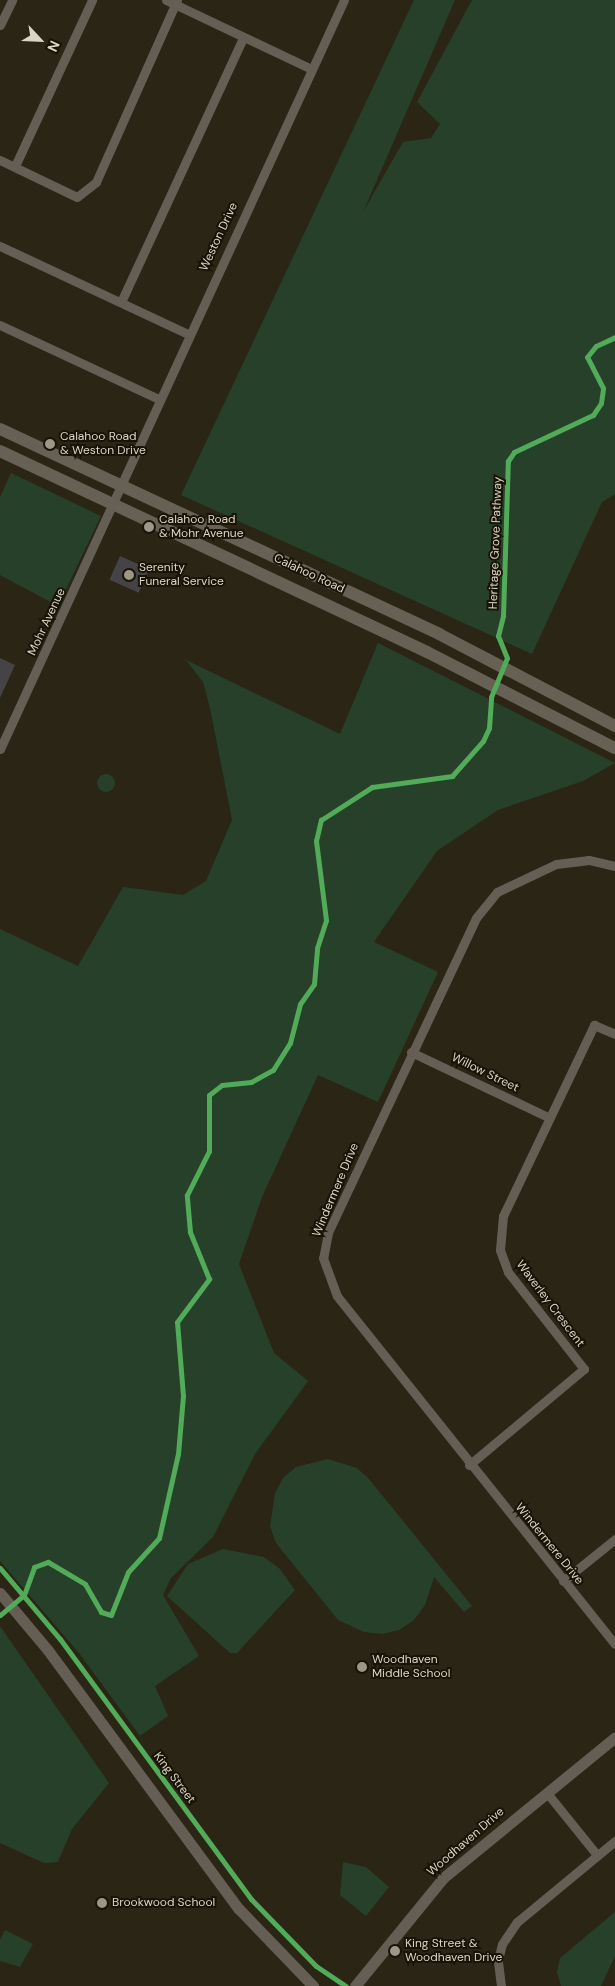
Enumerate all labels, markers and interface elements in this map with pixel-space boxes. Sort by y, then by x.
north arrow [15,15,65,65]
text: N [43,38,64,55]
street label: Weston Drive [197,201,241,273]
place label: Calahoo Road & Weston Drive [60,430,146,458]
marker: Calahoo Road & Weston Drive [44,438,56,450]
street label: Heritage Grove Pathway [486,476,506,610]
place label: Calahoo Road & Mohr Avenue [159,513,244,541]
marker: Calahoo Road & Mohr Avenue [143,521,155,533]
street label: Calahoo Road [271,551,347,597]
place label: Serenity Funeral Service [139,561,224,589]
marker: Serenity Funeral Service [123,569,135,581]
street label: Mohr Avenue [25,586,69,658]
street label: Willow Street [449,1051,521,1095]
street label: Windermere Drive [310,1141,362,1239]
street label: Waverley Crescent [513,1258,587,1350]
street label: Windermere Drive [512,1500,586,1588]
place label: Woodhaven Middle School [372,1653,450,1681]
marker: Woodhaven Middle School [356,1661,368,1673]
street label: King Street [150,1749,198,1807]
street label: Woodhaven Drive [425,1805,507,1879]
place label: Brookwood School [112,1896,215,1910]
marker: Brookwood School [96,1897,108,1909]
place label: King Street & Woodhaven Drive [405,1937,502,1965]
marker: King Street & Woodhaven Drive [389,1945,401,1957]

